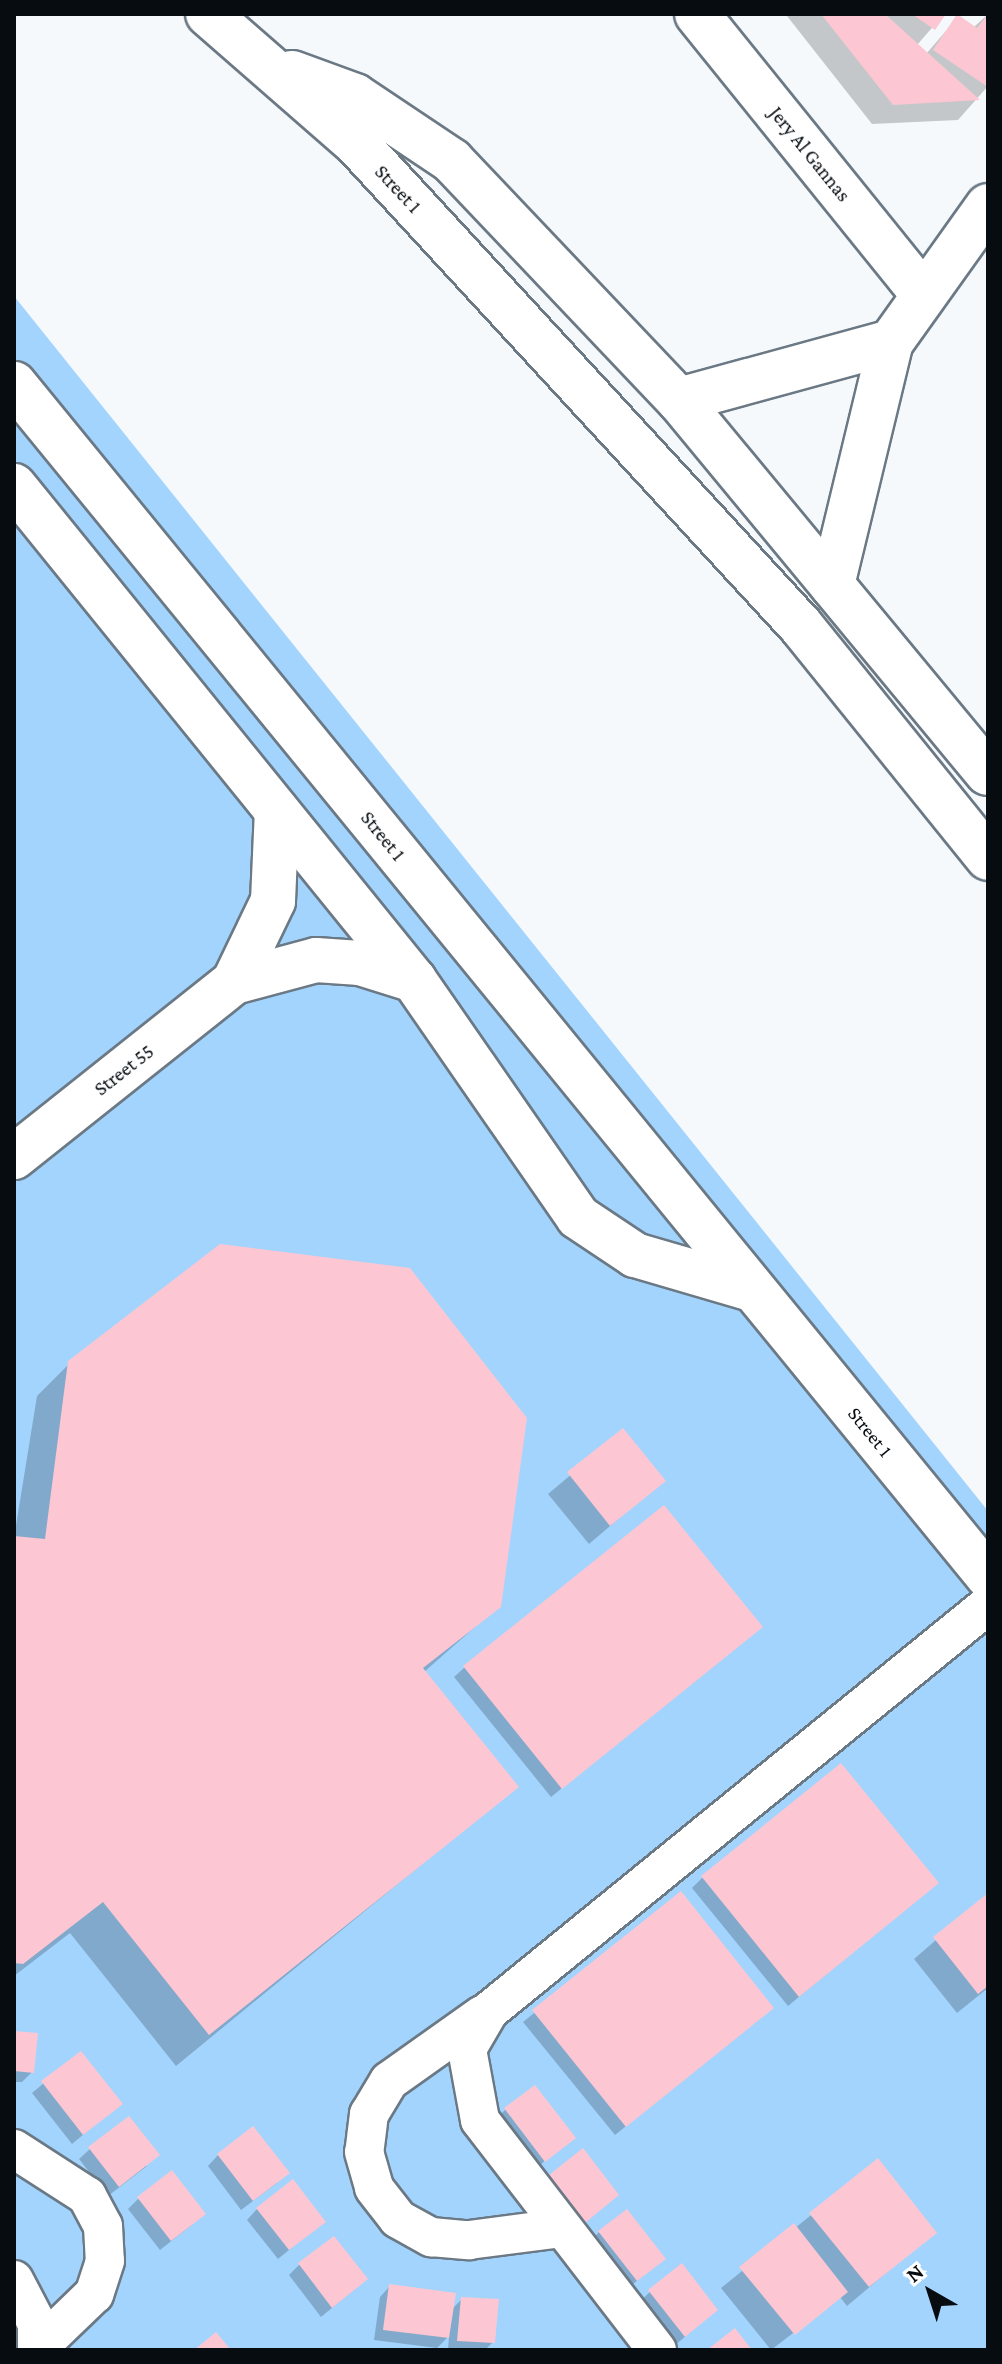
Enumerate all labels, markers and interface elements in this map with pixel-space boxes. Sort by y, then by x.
street label: Jery Al Gannas [764,101,856,207]
street label: Street 1 [370,160,426,218]
street label: Street 1 [356,806,410,866]
street label: Street 55 [89,1039,159,1101]
street label: Street 1 [843,1402,897,1462]
north arrow [890,2252,970,2332]
text: N [901,2259,928,2287]

